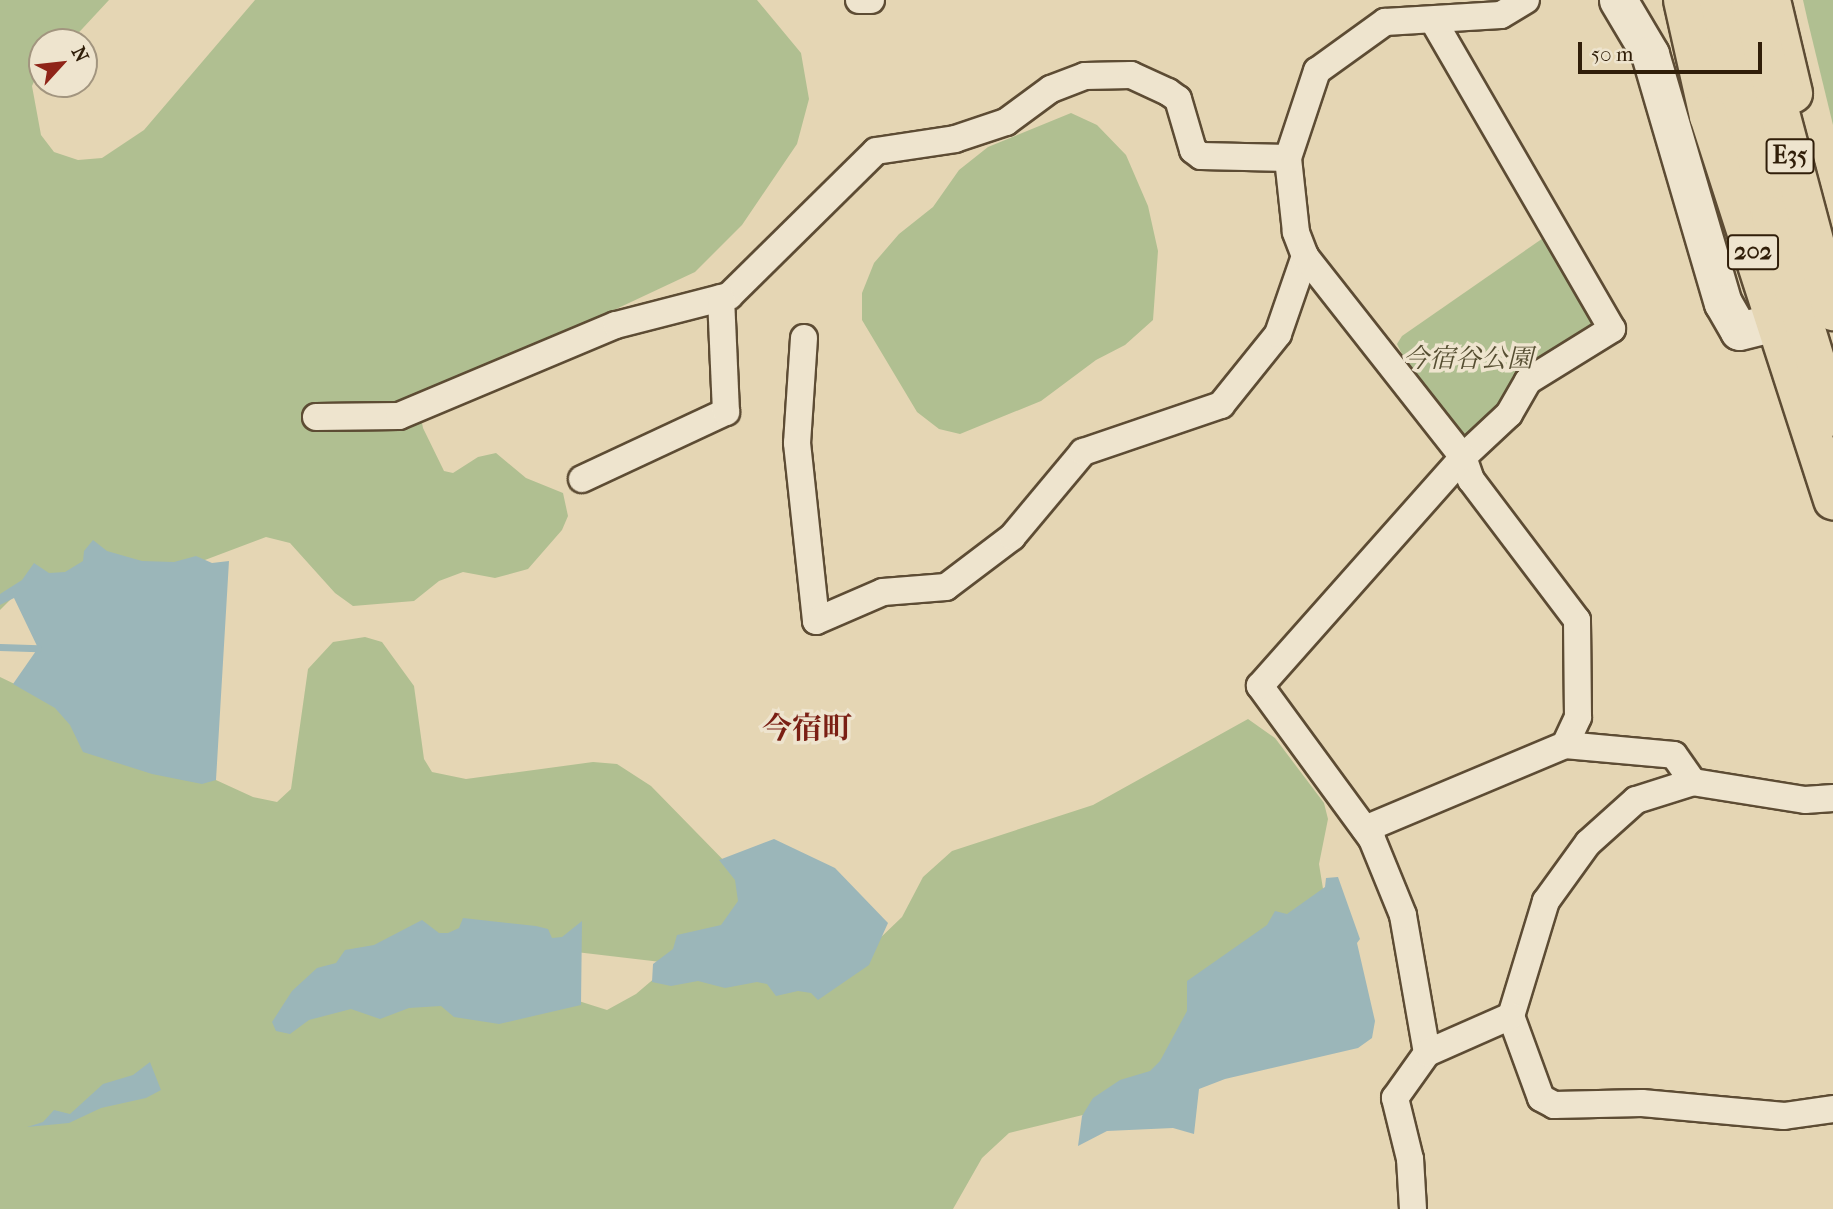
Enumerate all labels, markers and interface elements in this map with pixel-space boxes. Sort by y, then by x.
north arrow [28,28,98,98]
scale bar [1581,28,1765,72]
text: 50 m [1591,42,1634,66]
text: N [67,43,93,66]
road number: E35 [1766,136,1814,176]
road number: 202 [1727,232,1779,272]
park label: 今宿谷公園 [1403,343,1533,375]
district label: 今宿町 [762,711,852,747]

